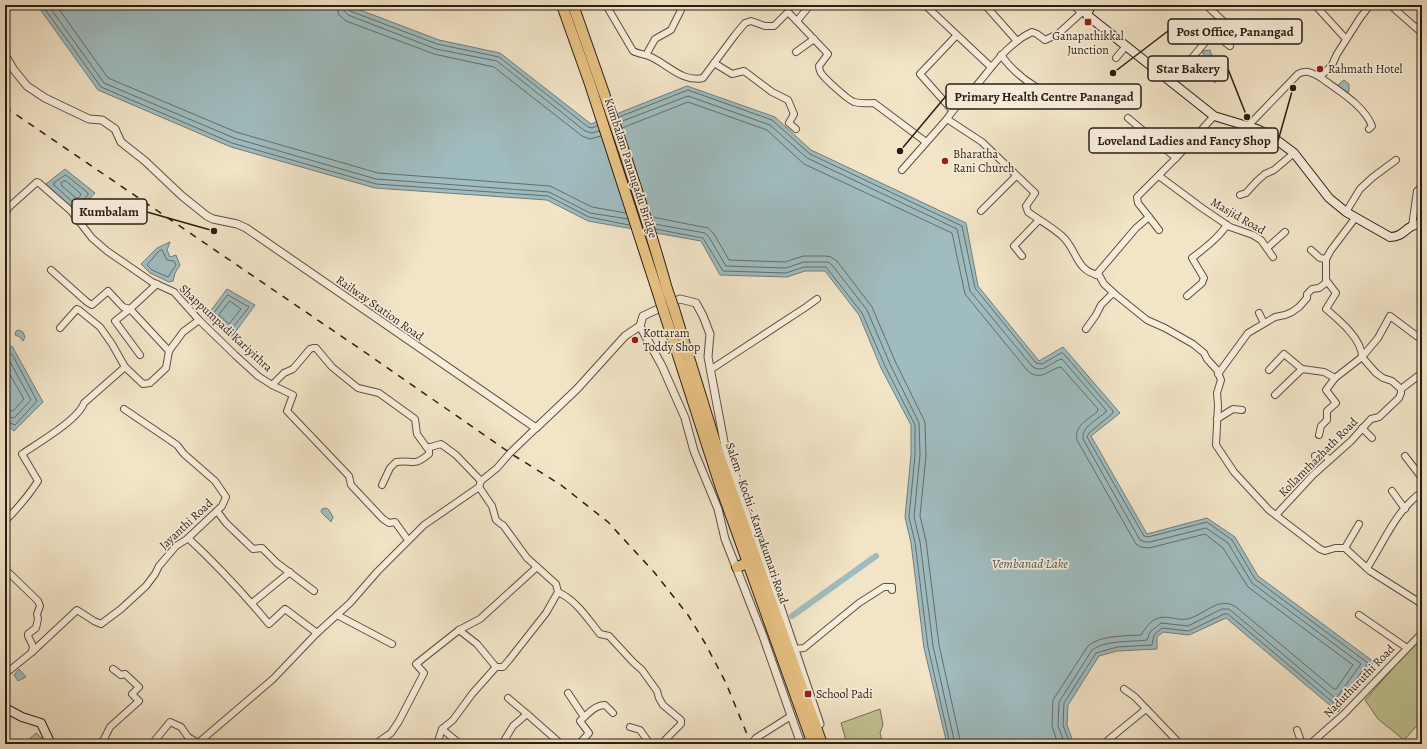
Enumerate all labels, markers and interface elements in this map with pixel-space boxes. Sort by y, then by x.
marker: Ganapathikkal Junction [1083,17,1093,27]
callout: Post Office, Panangad [1168,19,1302,44]
text: Post Office, Panangad [1176,23,1294,40]
place label: Ganapathikkal Junction [1052,28,1124,58]
callout: Star Bakery [1148,56,1228,81]
text: Star Bakery [1156,60,1221,77]
place label: Rahmath Hotel [1328,61,1403,77]
marker: Rahmath Hotel [1315,64,1325,74]
callout: Primary Health Centre Panangad [946,84,1141,109]
text: Primary Health Centre Panangad [954,88,1134,105]
street label: Kumbalam Panangadu Bridge [601,96,661,240]
callout: Loveland Ladies and Fancy Shop [1089,128,1278,153]
text: Loveland Ladies and Fancy Shop [1097,132,1271,149]
place label: Bharatha Rani Church [953,146,1015,176]
marker: Bharatha Rani Church [940,156,950,166]
street label: Masjid Road [1208,194,1269,238]
callout: Kumbalam [72,199,147,224]
text: Kumbalam [79,203,139,220]
street label: Railway Station Road [333,272,427,345]
street label: Shappumpadi Kariyithra [176,281,276,376]
place label: Kottaram Toddy Shop [643,325,700,355]
marker: Kottaram Toddy Shop [630,335,640,345]
street label: Kollamthazhath Road [1275,414,1361,500]
street label: Salem - Kochi - Kanyakumari Road [722,440,792,606]
street label: Jayanthi Road [156,495,216,553]
water label: Vembanad Lake [992,555,1068,572]
street label: Naduthuruthi Road [1320,641,1398,721]
place label: School Padi [816,686,873,702]
marker: School Padi [803,689,813,699]

